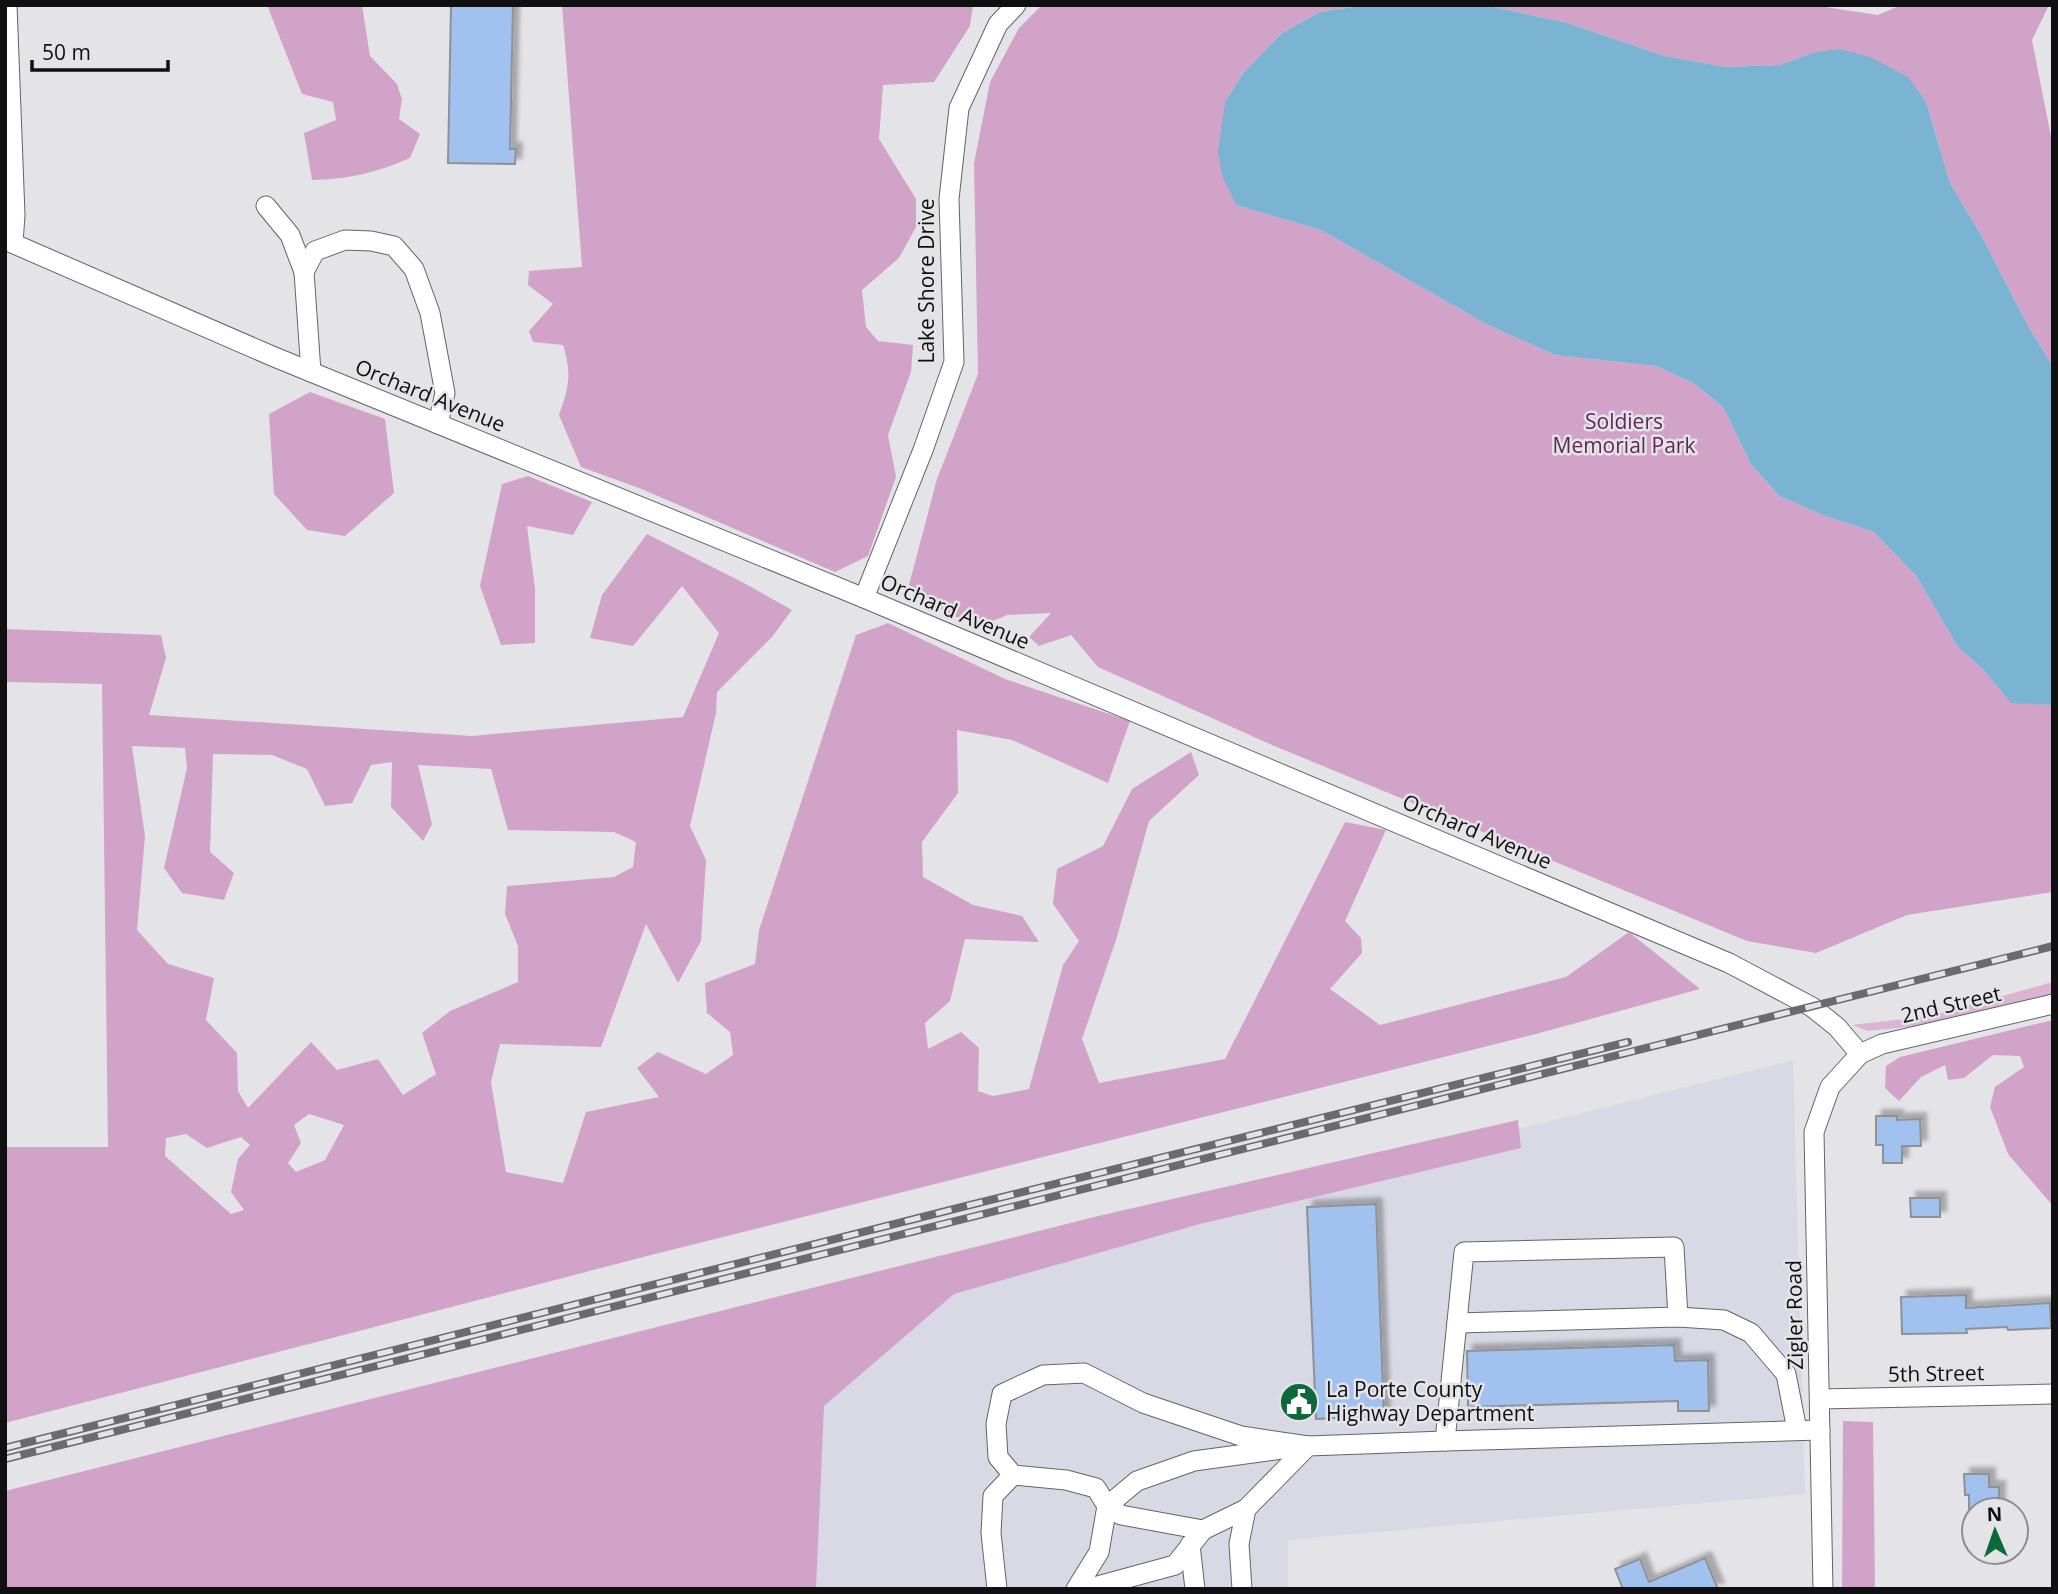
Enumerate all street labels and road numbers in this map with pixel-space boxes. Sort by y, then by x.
street label: Lake Shore Drive [912,198,940,364]
street label: Orchard Avenue [351,352,510,438]
street label: Orchard Avenue [876,567,1034,655]
street label: Orchard Avenue [1398,787,1556,875]
street label: 2nd Street [1898,979,2004,1029]
street label: Zigler Road [1779,1260,1809,1370]
street label: 5th Street [1888,1358,1984,1388]

